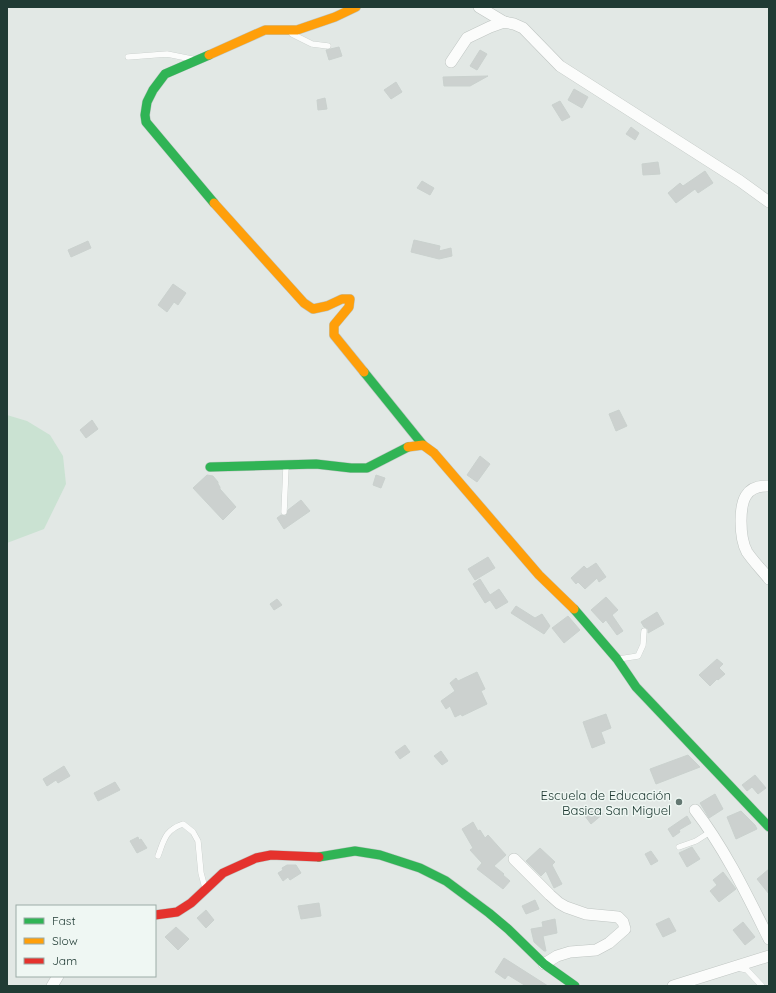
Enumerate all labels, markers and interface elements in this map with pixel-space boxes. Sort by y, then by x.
place label: Escuela de Educación Basica San Miguel [541,787,671,818]
marker: Escuela de Educación Basica San Miguel [674,797,684,807]
legend [16,905,156,977]
text: Fast [52,913,76,928]
text: Slow [52,933,78,948]
text: Jam [52,953,77,968]

